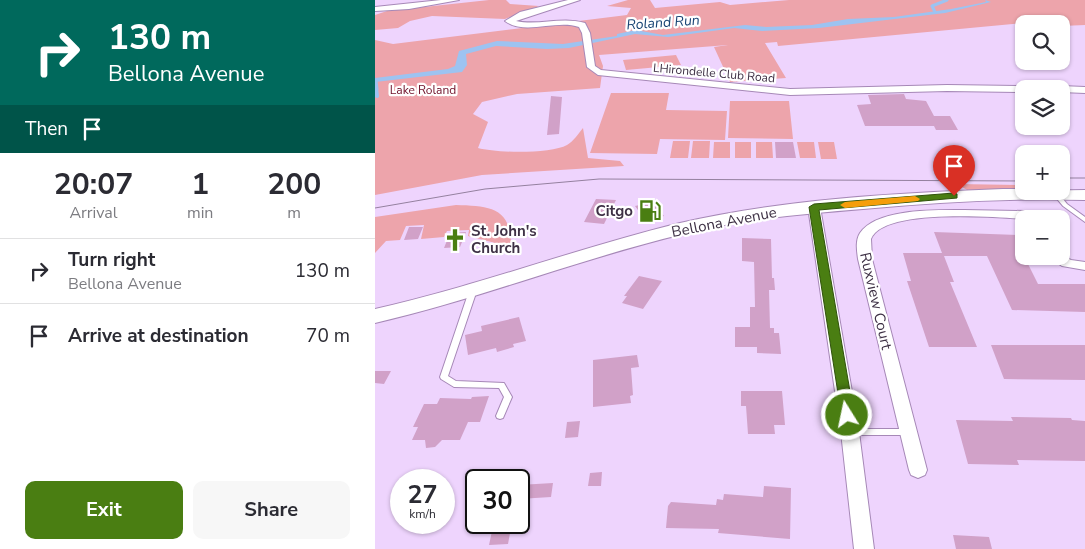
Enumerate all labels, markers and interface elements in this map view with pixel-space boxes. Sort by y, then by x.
water label: Roland Run [626,10,700,35]
text: 130 m [108,14,211,61]
map controls [1015,15,1070,265]
button: search [1015,15,1070,70]
icon: right [25,20,90,85]
text: Bellona Avenue [108,59,264,89]
street label: LHirondelle Club Road [652,60,776,86]
button: layers [1015,80,1070,135]
park label: Lake Roland [390,82,456,98]
icon: arrive [78,115,106,143]
text: Then [25,116,68,142]
pin [933,145,975,196]
button: + [1015,145,1070,200]
icon: arrive [940,152,968,180]
text: 20:07 [54,164,133,205]
text: 1 [191,164,209,205]
text: 200 [267,164,321,205]
fuel station icon: Citgo [637,198,663,224]
place label: Citgo [596,201,633,221]
text: Arrival [69,202,118,224]
text: min [187,202,213,224]
text: m [287,202,301,224]
street label: Bellona Avenue [670,202,778,242]
button: − [1015,210,1070,265]
place label: St. John's Church [471,221,537,258]
church icon: St. John's Church [442,227,468,253]
text: Turn right [68,247,155,273]
street label: Ruxview Court [855,250,897,352]
icon: right [25,257,53,285]
text: 130 m [295,258,350,284]
text: Bellona Avenue [68,273,182,295]
icon: arrive [25,322,53,350]
text: Arrive at destination [68,323,249,349]
text: 70 m [306,323,350,349]
position arrow [820,388,872,440]
speed limit sign: 30 [465,469,530,534]
text: 27 [407,478,438,512]
button: Exit [25,481,183,539]
button: Share [193,481,350,539]
text: km/h [409,506,436,522]

